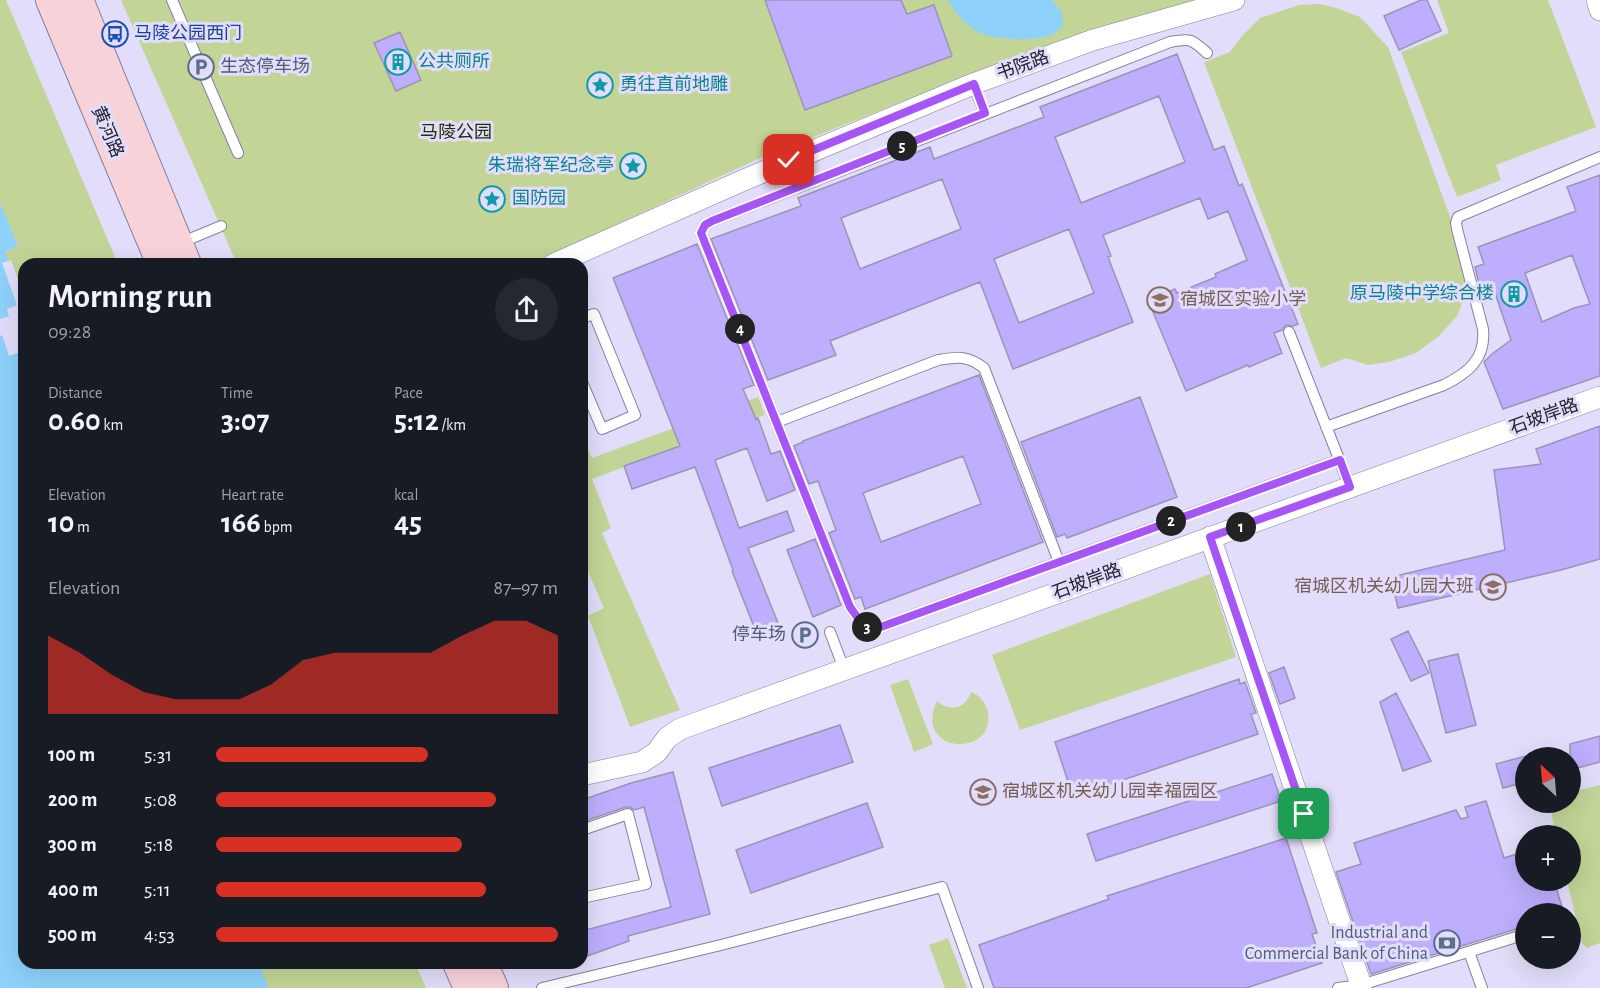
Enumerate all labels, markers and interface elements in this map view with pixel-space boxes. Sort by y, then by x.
bus stop icon: 马陵公园西门 [100,19,130,49]
place label: 马陵公园西门 [134,23,242,43]
street label: 书院路 [994,46,1051,84]
building icon: 公共厕所 [383,47,413,77]
parking icon: 生态停车场 [186,52,216,82]
place label: 公共厕所 [418,52,490,71]
place label: 生态停车场 [220,56,310,76]
place icon: 勇往直前地雕 [585,70,615,100]
place label: 勇往直前地雕 [620,74,728,94]
street label: 黄河路 [88,103,128,160]
park label: 马陵公园 [420,122,492,142]
pin: 5 [887,131,917,161]
pin [763,134,814,185]
text: 5 [899,138,905,154]
icon: check [772,143,805,176]
place icon: 朱瑞将军纪念亭 [618,151,648,181]
place label: 朱瑞将军纪念亭 [488,155,614,175]
place icon: 国防园 [477,184,507,214]
place label: 国防园 [512,189,566,208]
button: share [495,278,558,341]
building icon: 原马陵中学综合楼 [1499,279,1529,309]
text: Morning run [48,281,212,314]
place label: 原马陵中学综合楼 [1350,283,1494,303]
school or university icon: 宿城区实验小学 [1145,285,1175,315]
place label: 宿城区实验小学 [1180,289,1306,309]
pin: 4 [725,314,755,344]
text: 4 [736,321,744,337]
text: 09:28 [48,322,91,342]
text: Distance [48,385,102,401]
text: Time [221,385,253,401]
text: Pace [394,385,423,401]
street label: 石坡岸路 [1506,394,1581,438]
text: 0.60 [48,406,101,436]
text: 3:07 [221,406,269,436]
text: 5:12 [394,406,439,436]
text: km [101,417,123,433]
text: /km [439,417,466,433]
text: Elevation [48,487,106,503]
text: Heart rate [221,487,284,503]
text: kcal [394,487,418,503]
pin: 2 [1156,506,1186,536]
text: 10 [48,508,74,538]
text: 166 [221,508,261,538]
text: 45 [394,508,422,538]
pin: 1 [1226,512,1256,542]
text: 2 [1167,513,1175,529]
text: m [74,519,90,535]
text: bpm [261,519,292,535]
text: 1 [1238,519,1244,535]
street label: 石坡岸路 [1049,559,1124,603]
school or university icon: 宿城区机关幼儿园大班 [1478,572,1508,602]
place label: 宿城区机关幼儿园大班 [1294,576,1474,596]
text: Elevation [48,578,120,598]
text: 87–97 m [494,578,558,598]
pin: 3 [852,612,882,642]
text: 3 [864,619,870,635]
parking icon: 停车场 [790,620,820,650]
place label: 停车场 [732,624,786,644]
text: 100 m [48,745,95,765]
text: 5:31 [144,745,172,765]
north arrow [1515,747,1581,813]
map controls [1515,747,1581,969]
school or university icon: 宿城区机关幼儿园幸福园区 [968,777,998,807]
place label: 宿城区机关幼儿园幸福园区 [1002,781,1218,801]
pin [1278,788,1329,839]
text: 200 m [48,790,97,810]
text: 5:08 [144,790,177,810]
icon: arrive [1287,797,1320,830]
button: + [1515,825,1581,891]
text: 300 m [48,835,97,855]
text: 5:18 [144,835,173,855]
text: 400 m [48,880,98,900]
text: 5:11 [144,880,171,900]
button: − [1515,903,1581,969]
place label: Industrial and Commercial Bank of China [1245,924,1428,963]
text: 500 m [48,925,97,945]
text: 4:53 [144,925,175,945]
bank icon: Industrial and Commercial Bank of China [1432,928,1462,958]

